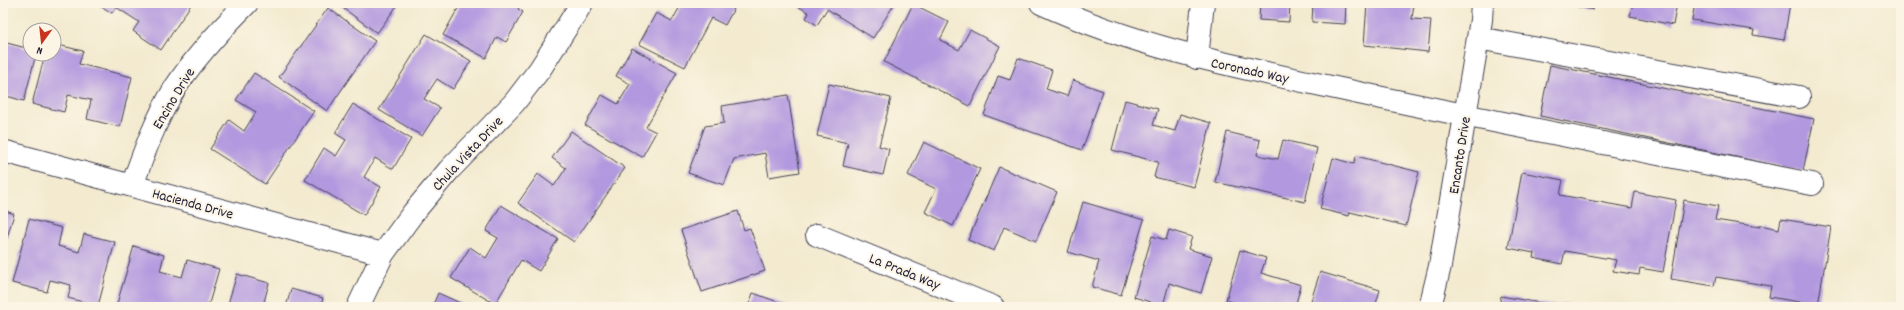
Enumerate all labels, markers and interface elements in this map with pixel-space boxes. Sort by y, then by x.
north arrow [22,22,62,62]
text: N [35,41,45,58]
street label: Coronado Way [1209,53,1291,91]
street label: Encino Drive [148,64,202,134]
street label: Chula Vista Drive [428,111,510,197]
street label: Encanto Drive [1444,115,1478,196]
street label: Hacienda Drive [149,184,236,226]
street label: La Prada Way [865,249,944,297]

